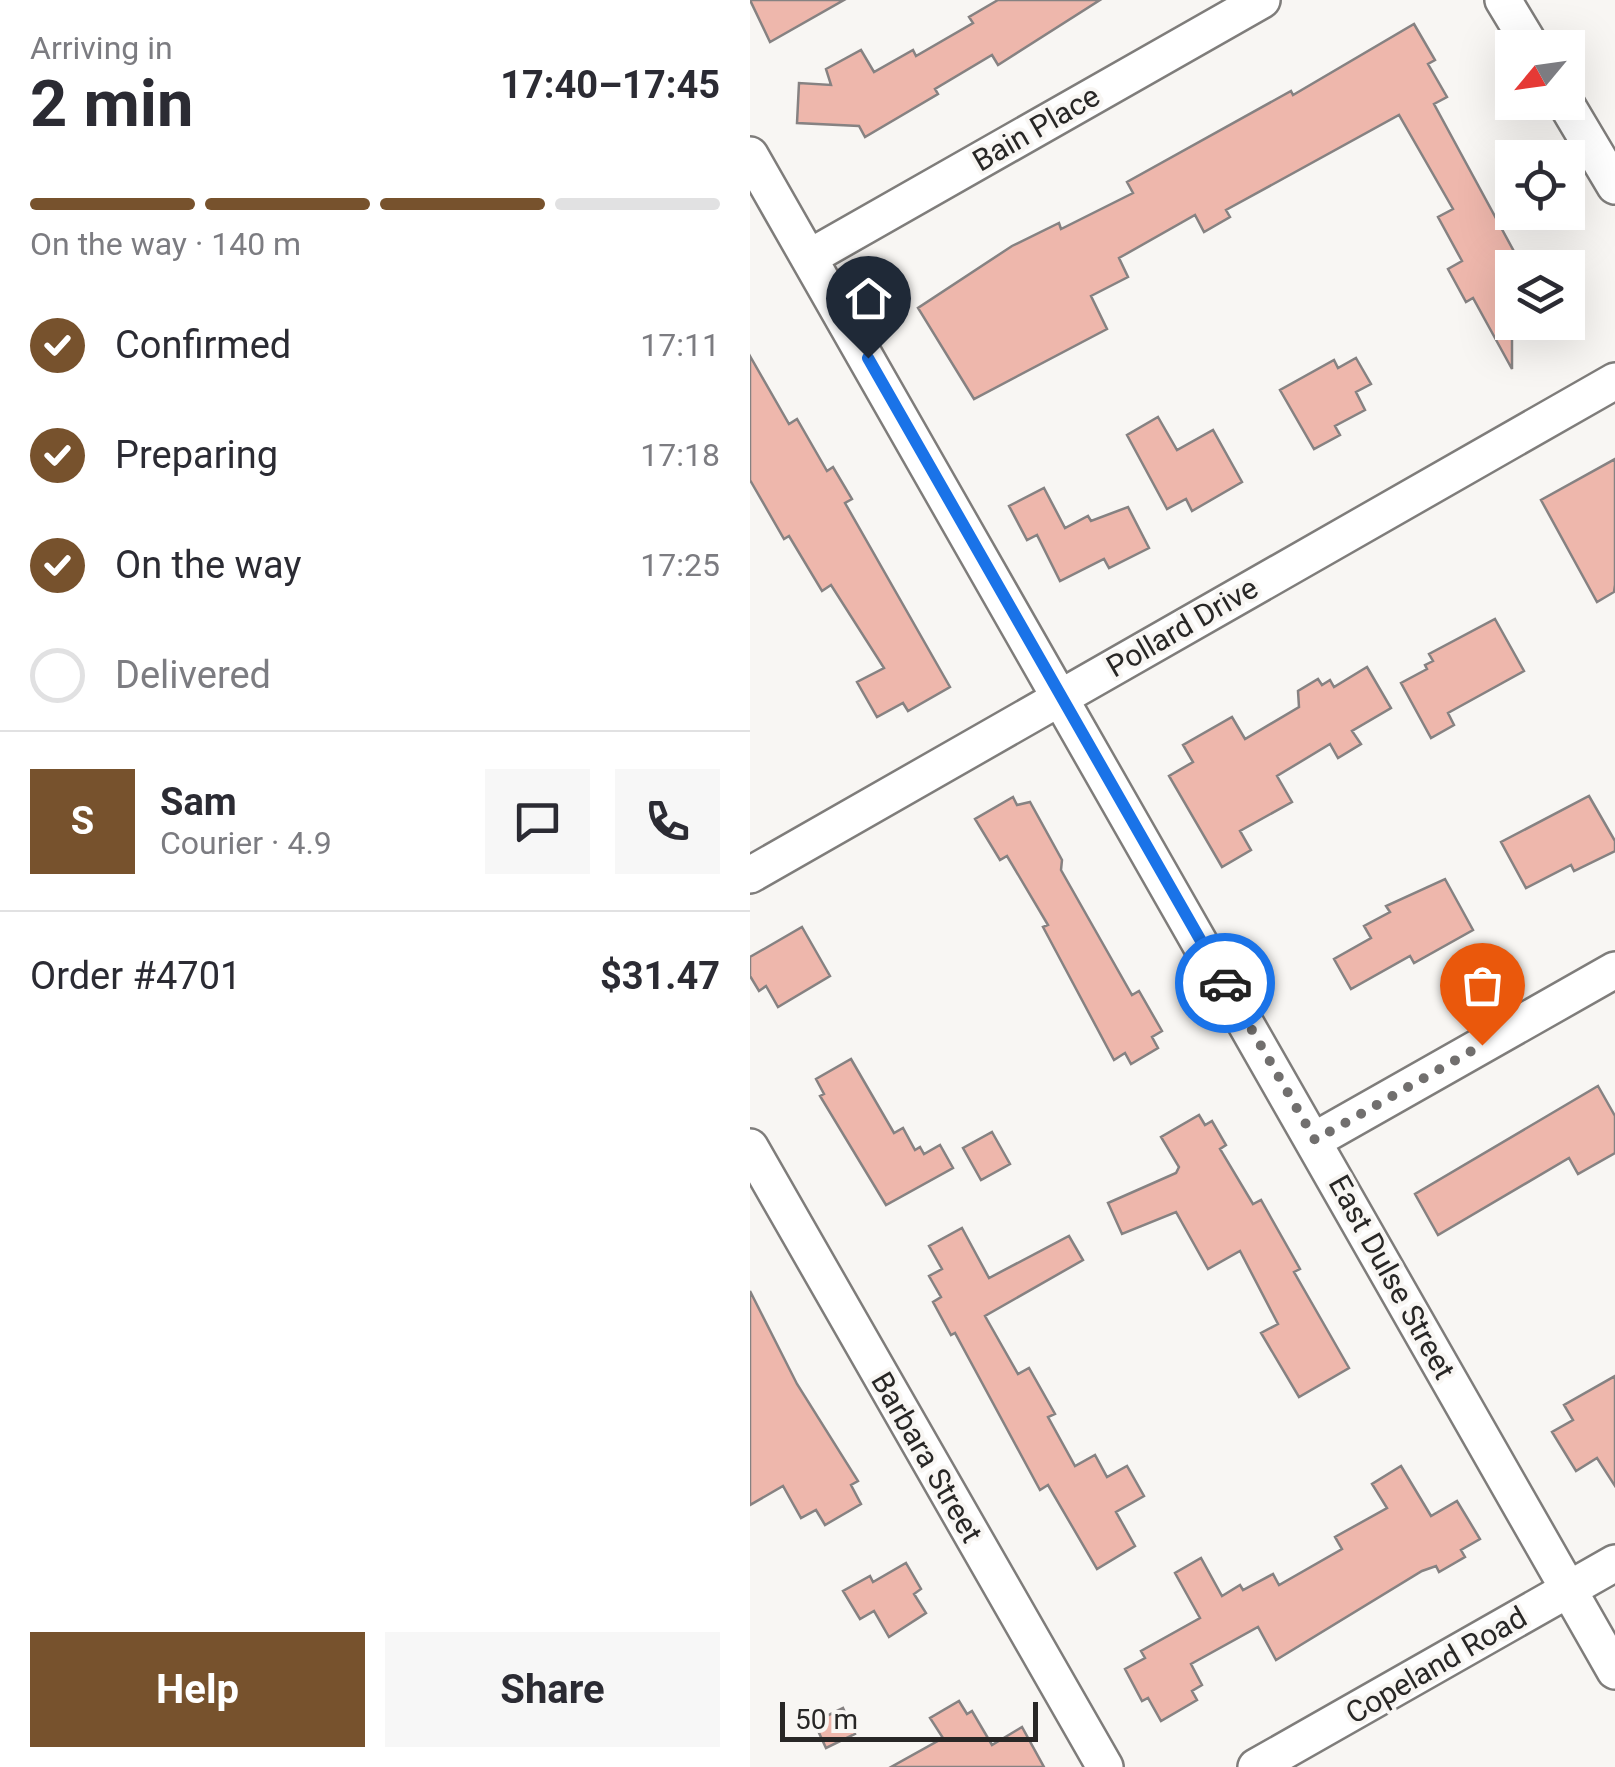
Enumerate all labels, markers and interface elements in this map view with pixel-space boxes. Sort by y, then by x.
text: Arriving in [30,29,173,67]
north arrow [1495,30,1585,120]
map controls [1495,30,1585,340]
text: 17:40–17:45 [500,63,720,107]
text: 2 min [30,66,193,142]
street label: Bain Place [966,78,1106,178]
button: locate [1495,140,1585,230]
text: On the way · 140 m [30,225,301,263]
button: layers [1495,250,1585,340]
pin [826,256,911,359]
icon: home [841,271,896,326]
icon: check [30,318,85,373]
text: Confirmed [115,323,291,367]
text: 17:11 [640,326,720,364]
icon: check [30,428,85,483]
text: Preparing [115,433,278,477]
text: 17:18 [640,436,720,474]
icon: check [30,538,85,593]
text: On the way [115,543,301,587]
text: 17:25 [640,546,720,584]
street label: Pollard Drive [1100,570,1264,684]
text: Delivered [115,653,271,697]
button: chat [485,769,590,874]
button: phone [615,769,720,874]
text: Sam [160,780,237,824]
text: S [71,799,94,843]
text: Courier · 4.9 [160,824,332,862]
courier [1175,933,1275,1033]
pin [1440,943,1525,1046]
text: Order #4701 [30,954,241,998]
text: $31.47 [600,954,720,998]
icon: car [1198,956,1253,1011]
icon: bag [1455,958,1510,1013]
street label: East Dulse Street [1322,1169,1462,1385]
street label: Barbara Street [864,1366,990,1548]
street label: Copeland Road [1339,1599,1533,1731]
button: Help [30,1632,365,1747]
button: Share [385,1632,720,1747]
scale bar [780,1697,1038,1742]
text: 50 m [795,1703,858,1736]

